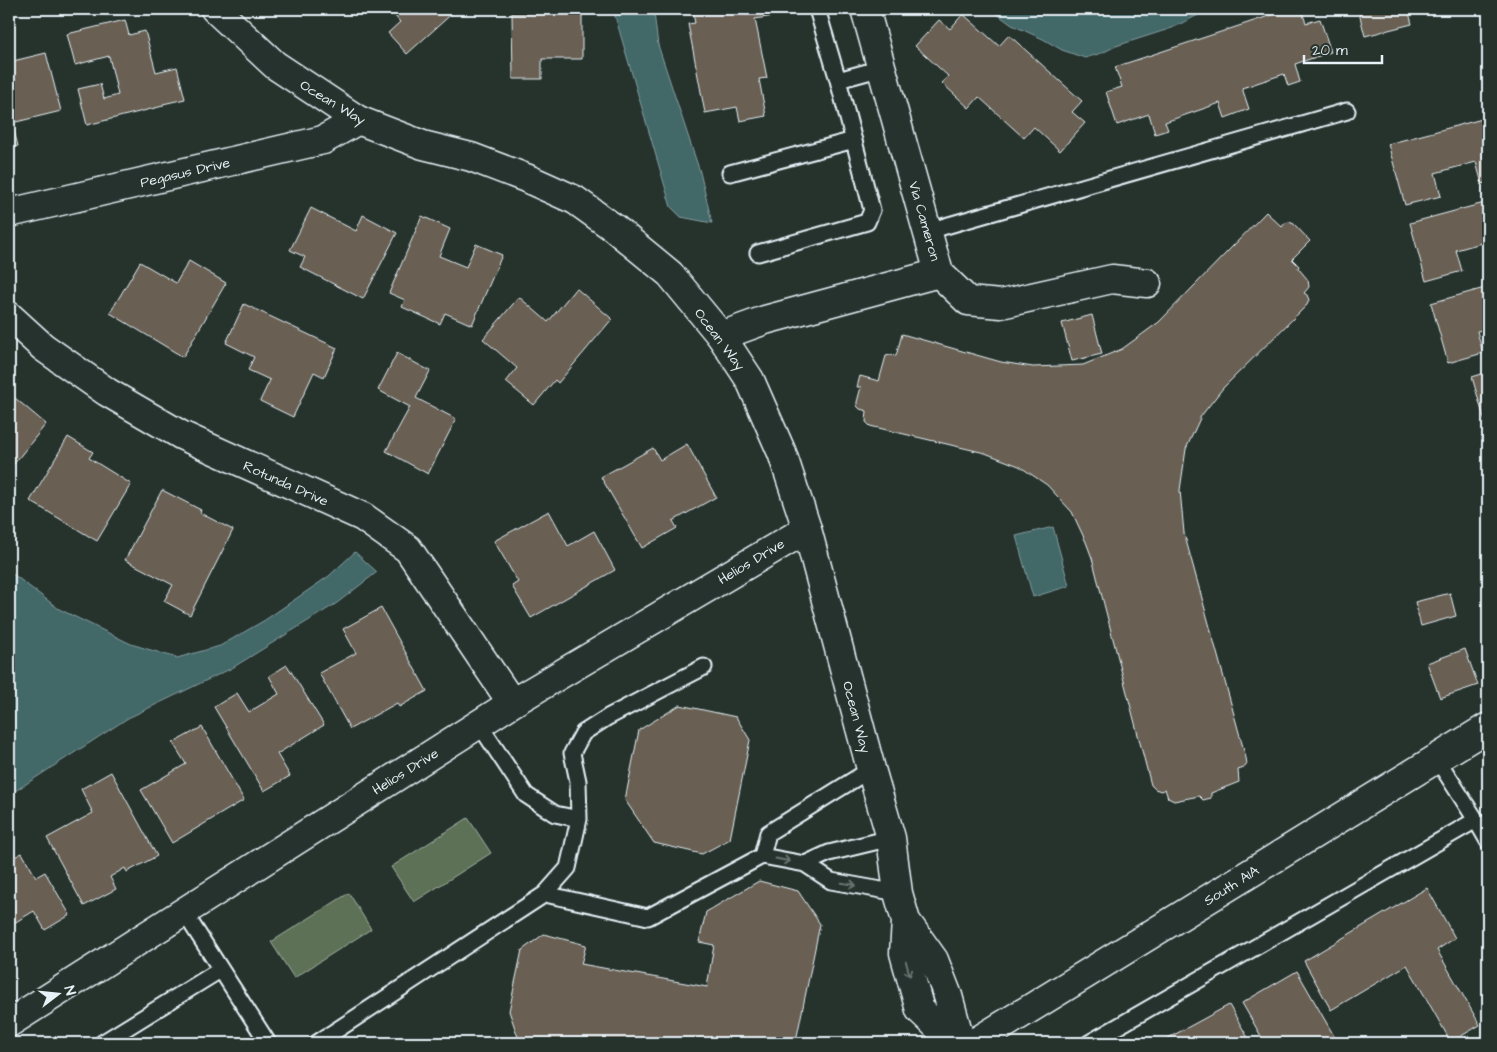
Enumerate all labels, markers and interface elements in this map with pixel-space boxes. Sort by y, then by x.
scale bar [1304,32,1382,64]
text: 20 m [1312,40,1348,61]
street label: Ocean Way [296,75,369,131]
street label: Pegasus Drive [138,153,232,193]
street label: Via Cameron [903,179,945,263]
street label: Ocean Way [689,304,749,375]
street label: Rotunda Drive [240,456,332,512]
street label: Helios Drive [714,534,789,590]
street label: Ocean Way [837,679,875,756]
street label: Helios Drive [369,743,443,800]
one-way arrow [775,856,791,866]
street label: South A1A [1200,861,1263,911]
one-way arrow [841,879,857,889]
one-way arrow [904,960,914,976]
north arrow [32,970,82,1020]
text: N [59,984,80,998]

